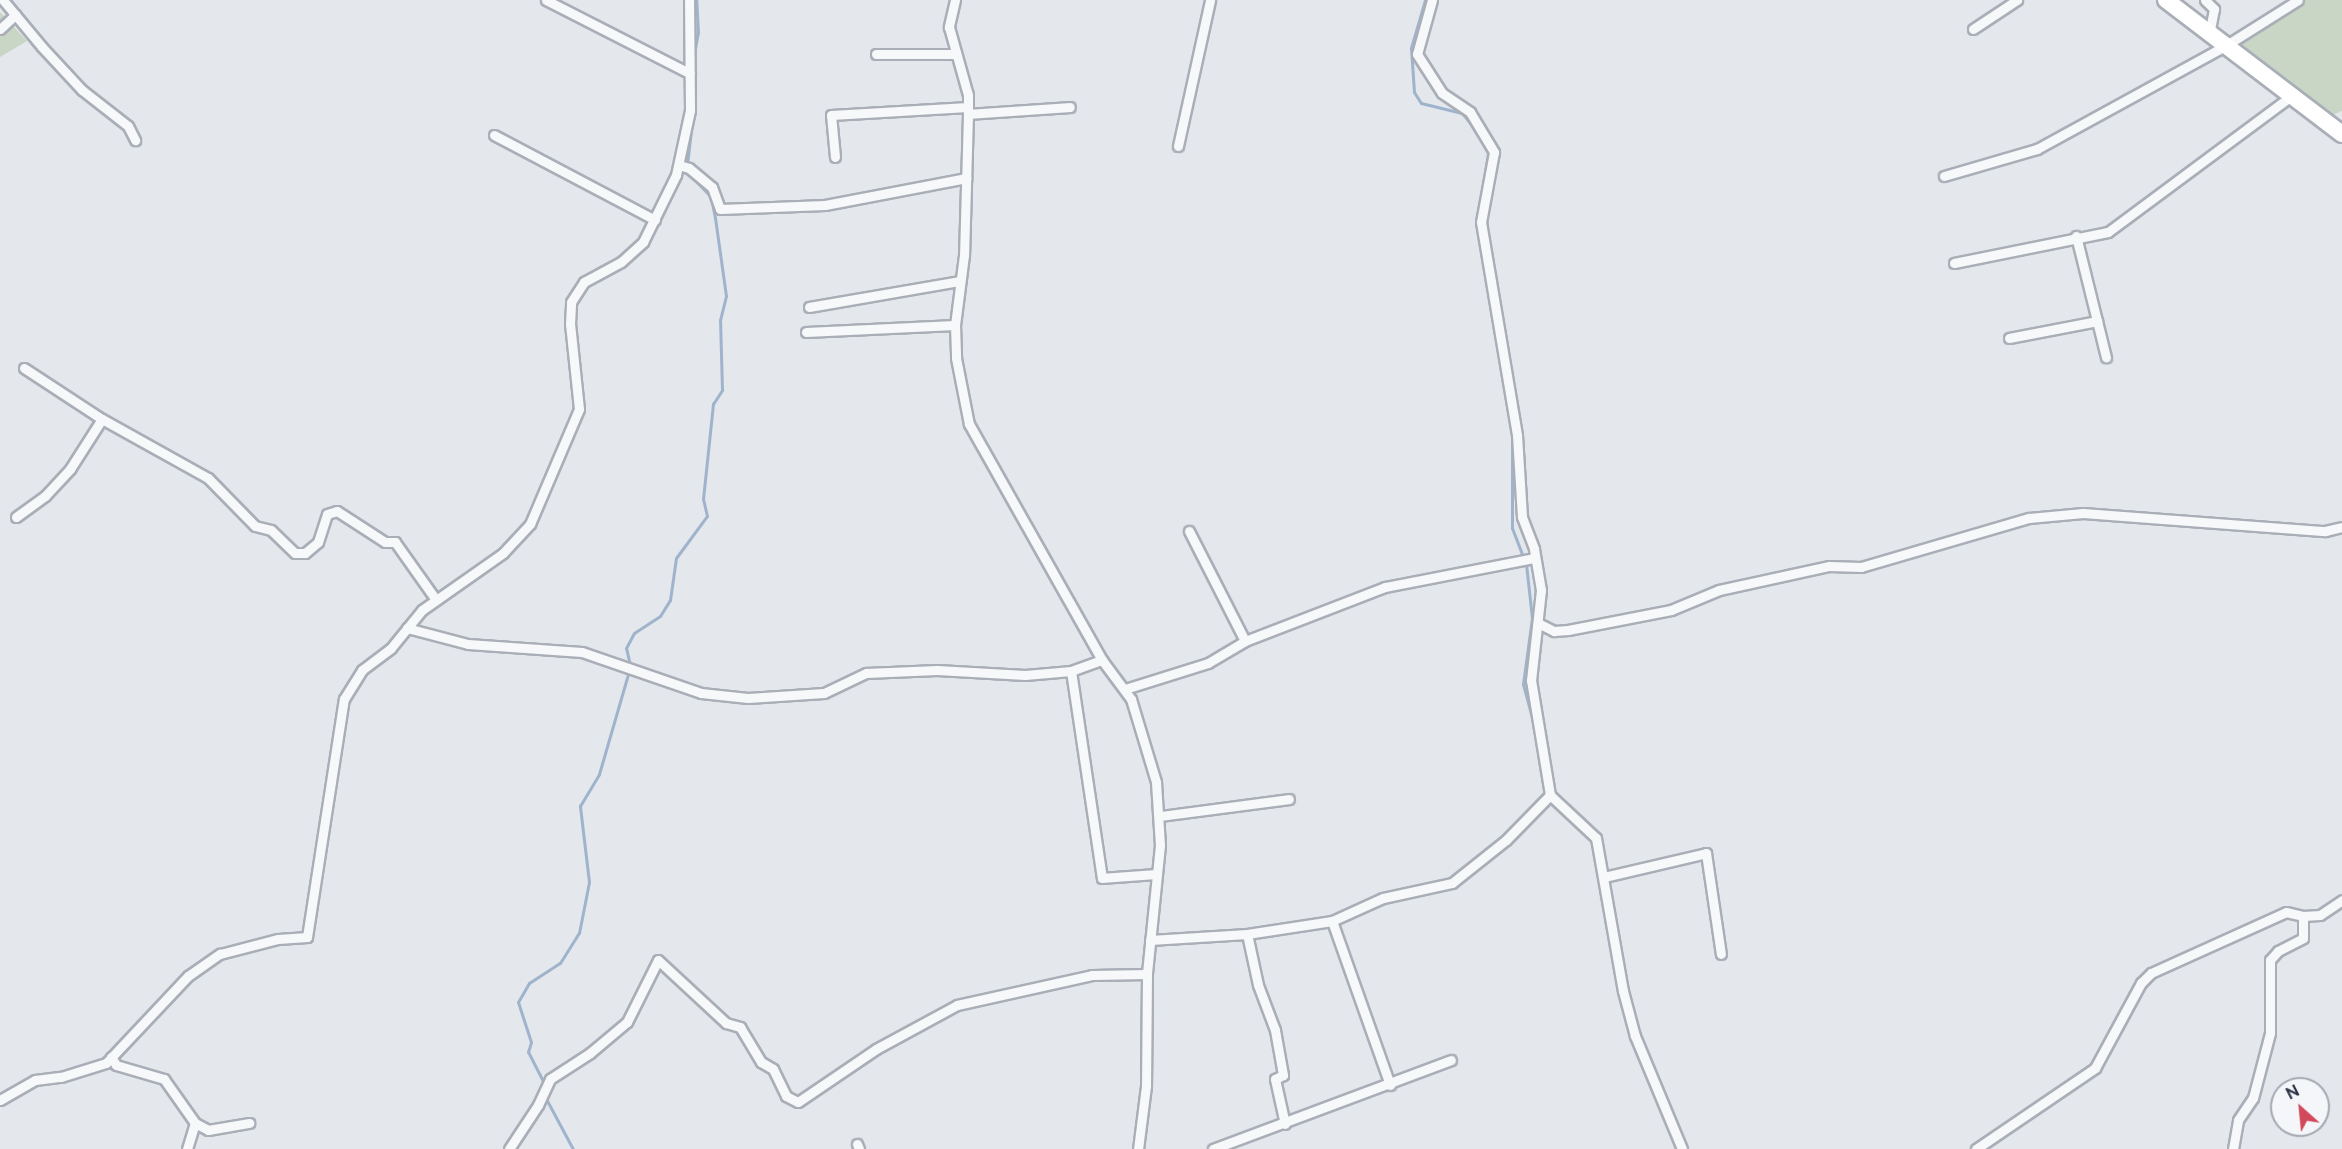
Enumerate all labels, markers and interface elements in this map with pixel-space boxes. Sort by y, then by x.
north arrow [2270,1077,2330,1137]
text: N [2283,1081,2302,1104]

